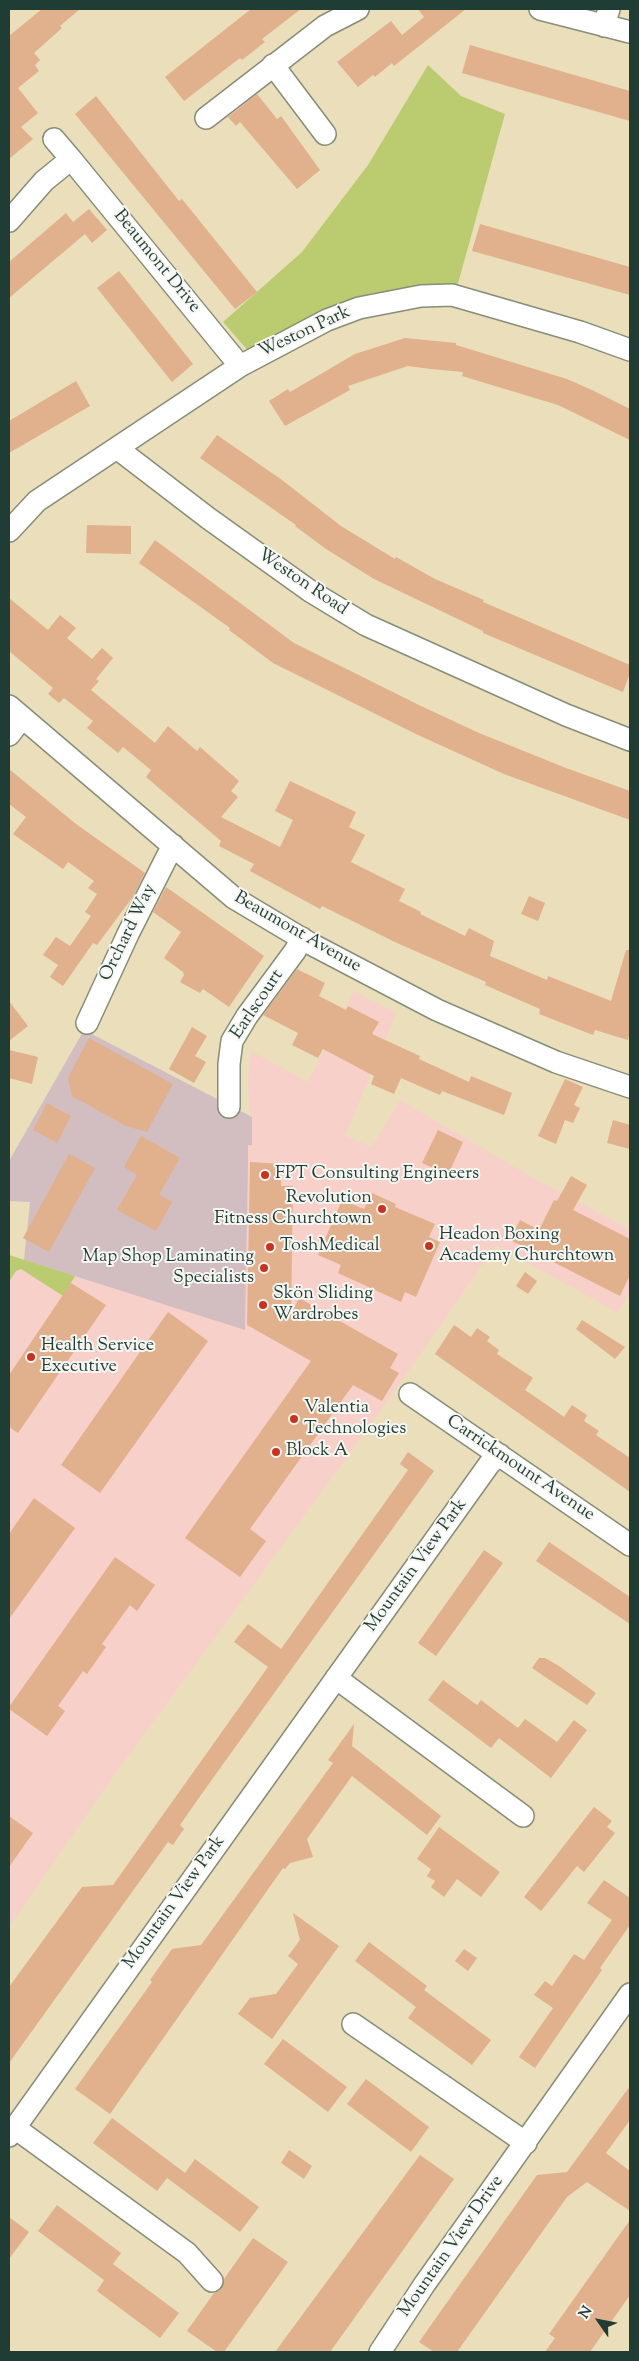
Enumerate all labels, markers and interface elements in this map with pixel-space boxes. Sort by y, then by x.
street label: Beaumont Drive [108,206,204,318]
street label: Weston Park [256,302,354,364]
street label: Weston Road [253,545,351,621]
street label: Orchard Way [96,881,162,985]
street label: Beaumont Avenue [230,888,364,978]
street label: Earlscourt [227,966,289,1044]
place label: FPT Consulting Engineers [275,1164,479,1186]
marker: FPT Consulting Engineers [259,1169,271,1181]
place label: Revolution Fitness Churchtown [214,1188,372,1230]
marker: Revolution Fitness Churchtown [376,1203,388,1215]
place label: Headon Boxing Academy Churchtown [439,1225,614,1268]
place label: ToshMedical [280,1236,380,1258]
marker: Headon Boxing Academy Churchtown [423,1240,435,1252]
marker: ToshMedical [264,1241,276,1253]
place label: Map Shop Laminating Specialists [82,1247,254,1290]
marker: Map Shop Laminating Specialists [258,1262,270,1274]
place label: Skön Sliding Wardrobes [273,1284,373,1326]
marker: Skön Sliding Wardrobes [257,1299,269,1311]
place label: Health Service Executive [41,1336,154,1378]
marker: Health Service Executive [25,1351,37,1363]
place label: Valentia Technologies [304,1398,406,1440]
street label: Carrickmount Avenue [442,1411,598,1527]
marker: Valentia Technologies [288,1413,300,1425]
place label: Block A [286,1441,348,1463]
marker: Block A [270,1446,282,1458]
street label: Mountain View Park [361,1495,473,1637]
street label: Mountain View Park [119,1832,231,1974]
street label: Mountain View Drive [395,2172,509,2322]
north arrow [574,2296,624,2346]
text: N [575,2303,598,2323]

